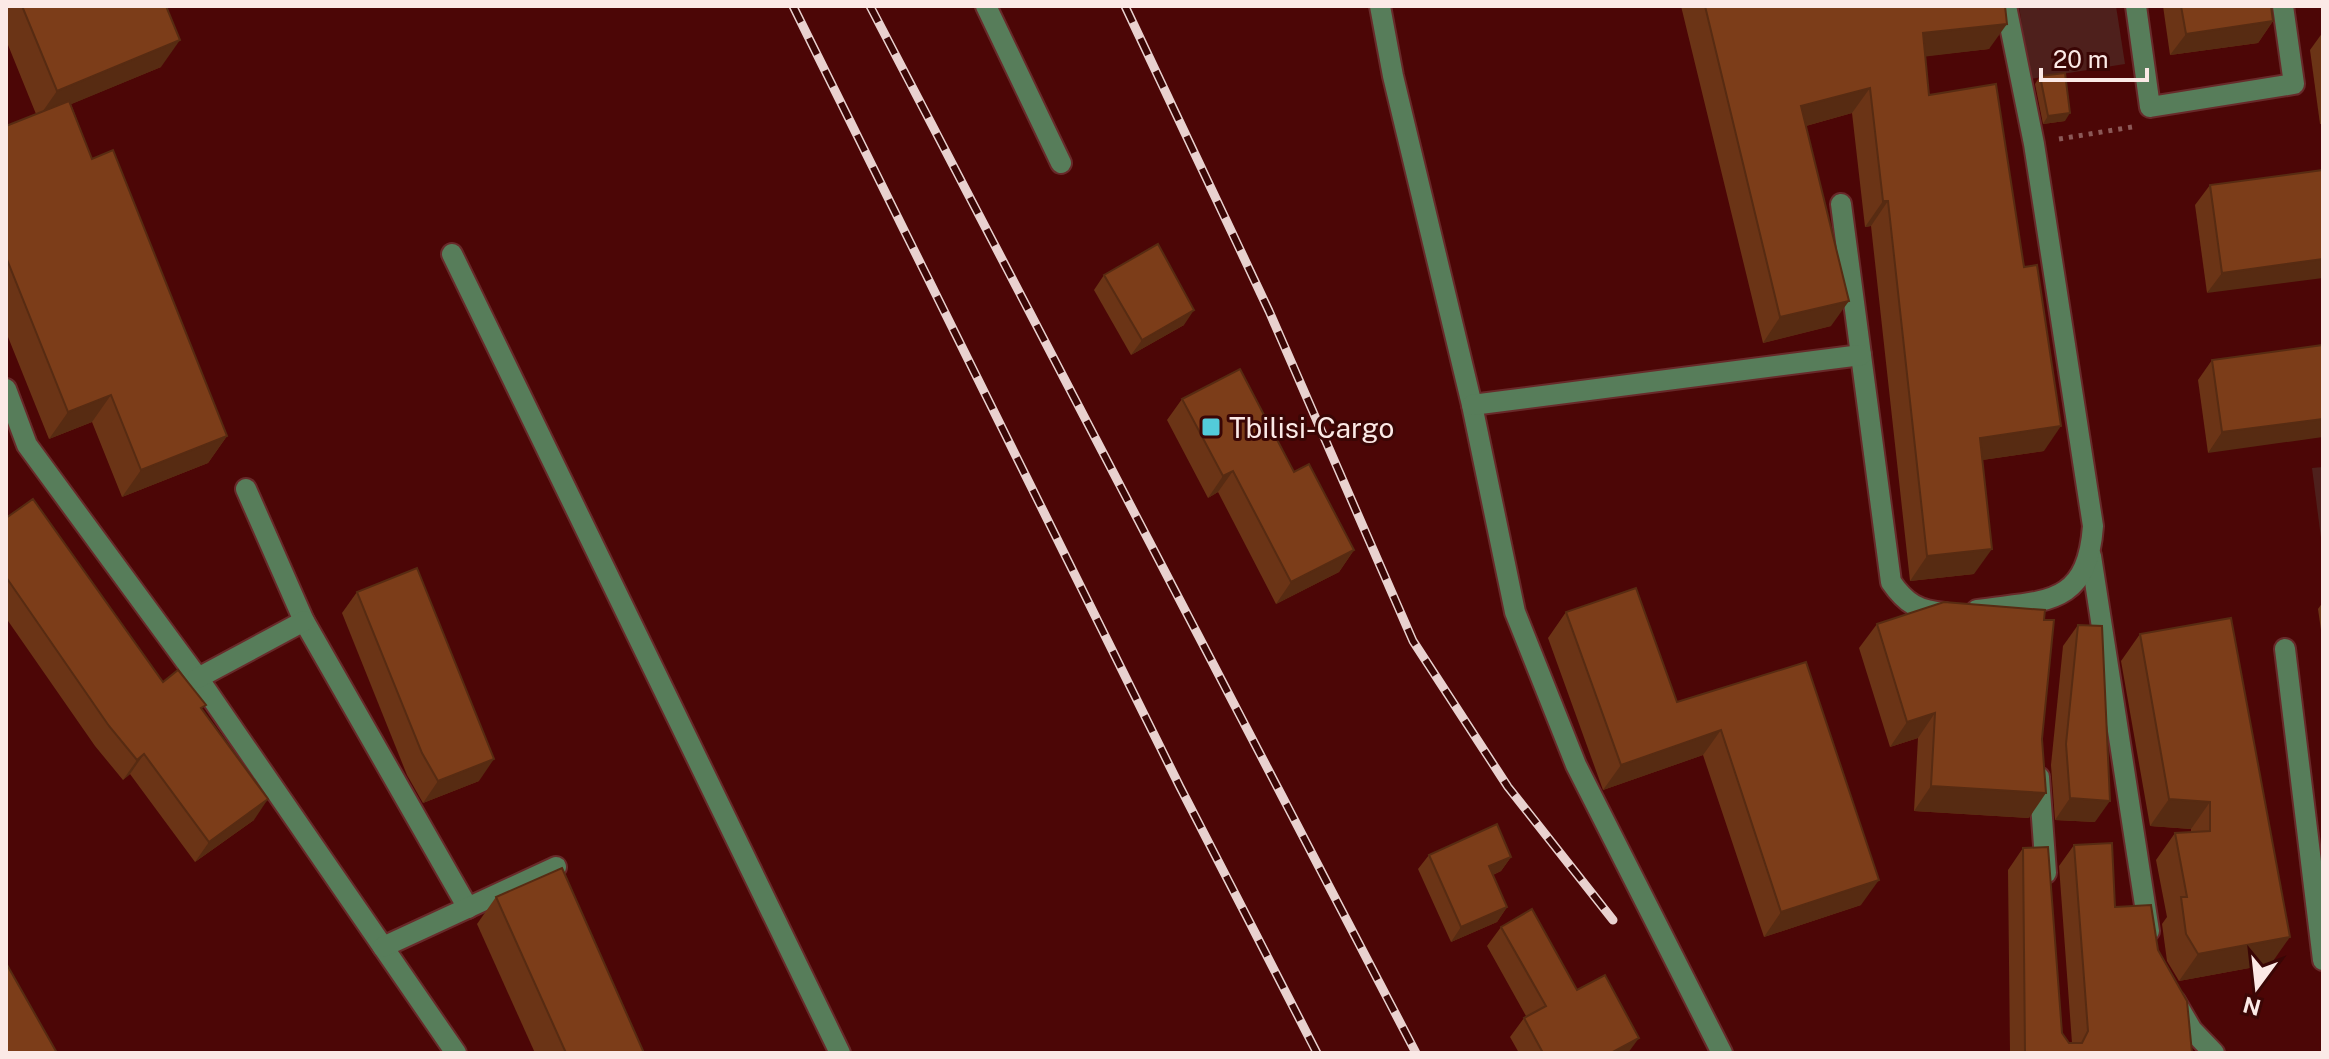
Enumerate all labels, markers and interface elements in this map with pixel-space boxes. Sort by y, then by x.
scale bar [2041,32,2147,82]
text: 20 m [2053,45,2109,73]
place label: Tbilisi-Cargo [1229,411,1394,444]
marker: Tbilisi-Cargo [1200,416,1222,438]
north arrow [2217,947,2297,1027]
text: N [2240,992,2264,1021]

